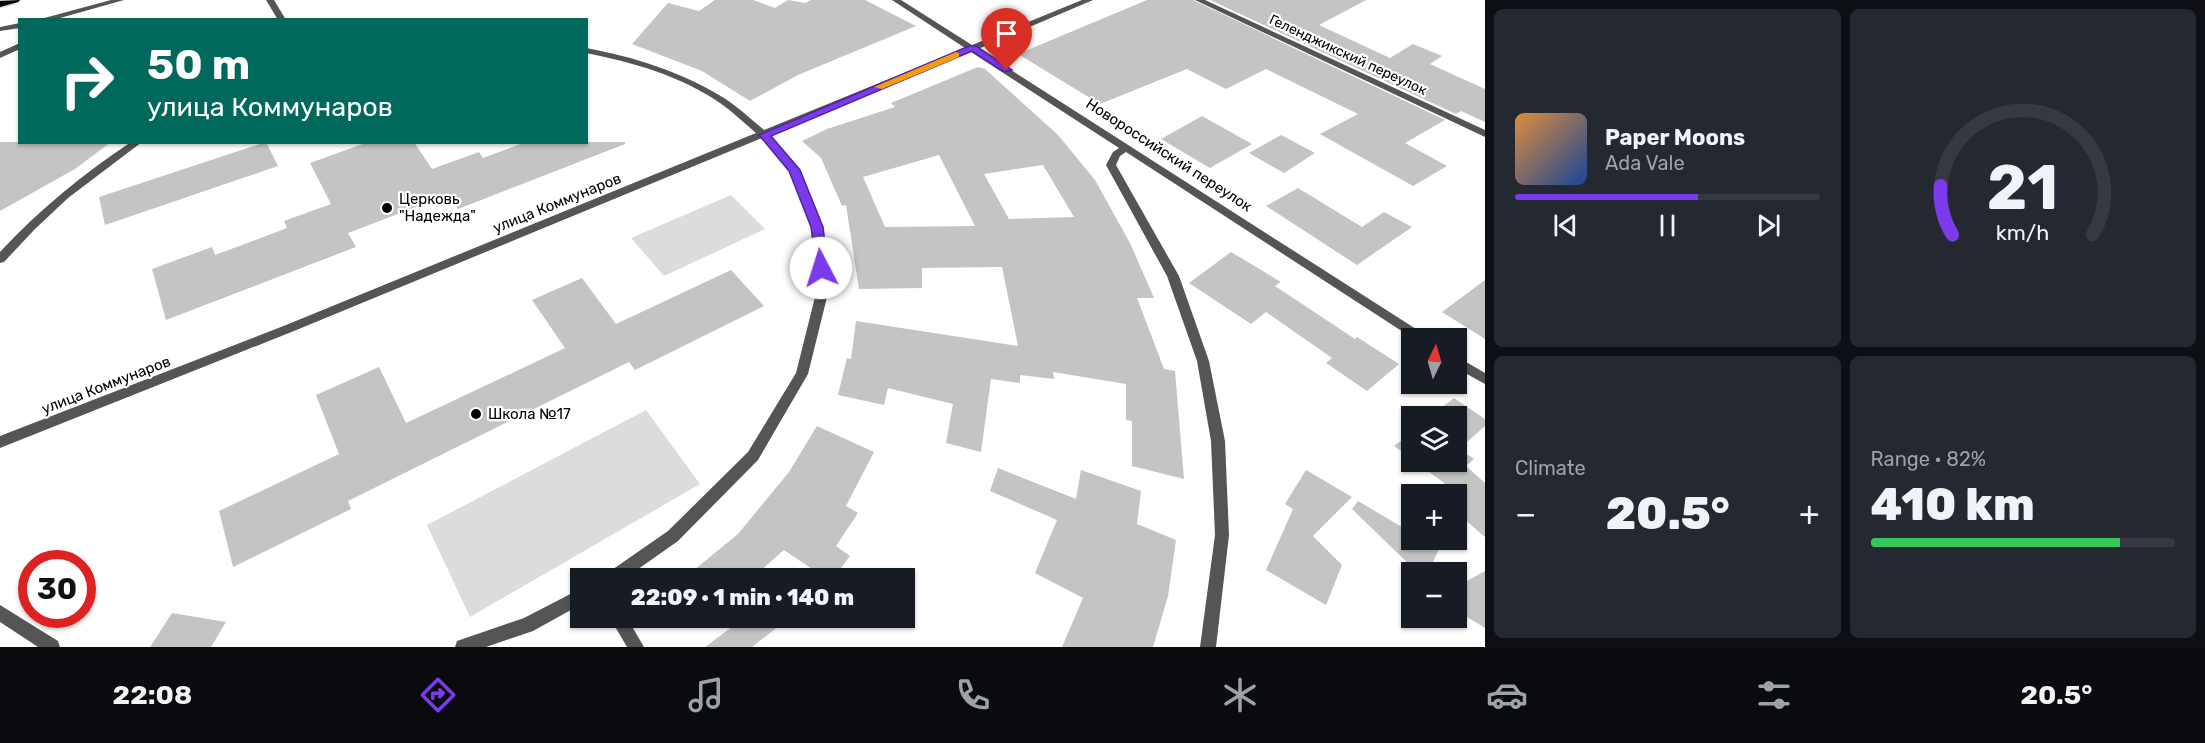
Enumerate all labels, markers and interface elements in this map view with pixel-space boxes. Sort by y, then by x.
pin [981,8,1032,70]
street label: Геленджикский переулок [1267,11,1430,99]
icon: arrive [990,17,1023,50]
text: 50 m [147,40,250,90]
icon: right [48,42,126,120]
text: улица Коммунаров [147,91,393,123]
street label: Новороссийский переулок [1083,95,1255,215]
text: Paper Moons [1605,124,1745,151]
text: Ada Vale [1605,151,1685,175]
text: 21 [1987,151,2059,225]
street label: улица Коммунаров [490,169,624,237]
place label: Церковь "Надежда" [399,190,476,225]
marker: Церковь "Надежда" [380,201,394,215]
icon: previous [1549,209,1582,242]
icon: pause [1651,209,1684,242]
icon: next [1752,209,1785,242]
text: km/h [1996,220,2050,245]
position arrow [789,236,853,300]
north arrow [1401,328,1467,394]
map controls [1401,328,1467,628]
street label: улица Коммунаров [39,352,173,418]
place label: Школа №17 [488,405,571,423]
button: layers [1401,406,1467,472]
marker: Школа №17 [469,407,483,421]
text: Range · 82% [1871,447,1986,471]
text: Climate [1515,456,1586,480]
text: 410 km [1871,478,2035,531]
button: + [1401,484,1467,550]
text: 20.5° [1606,487,1730,540]
text: − [1515,494,1536,533]
text: + [1799,494,1820,533]
speed limit sign: 30 [18,550,96,628]
button: − [1401,562,1467,628]
text: 22:09 · 1 min · 140 m [631,584,854,611]
icon: directions [417,674,459,716]
icon: music [685,674,727,716]
icon: phone [952,674,994,716]
icon: climate [1219,674,1261,716]
icon: car [1486,674,1528,716]
icon: filters [1753,674,1795,716]
text: 22:08 [113,679,192,711]
text: 20.5° [2020,679,2092,711]

